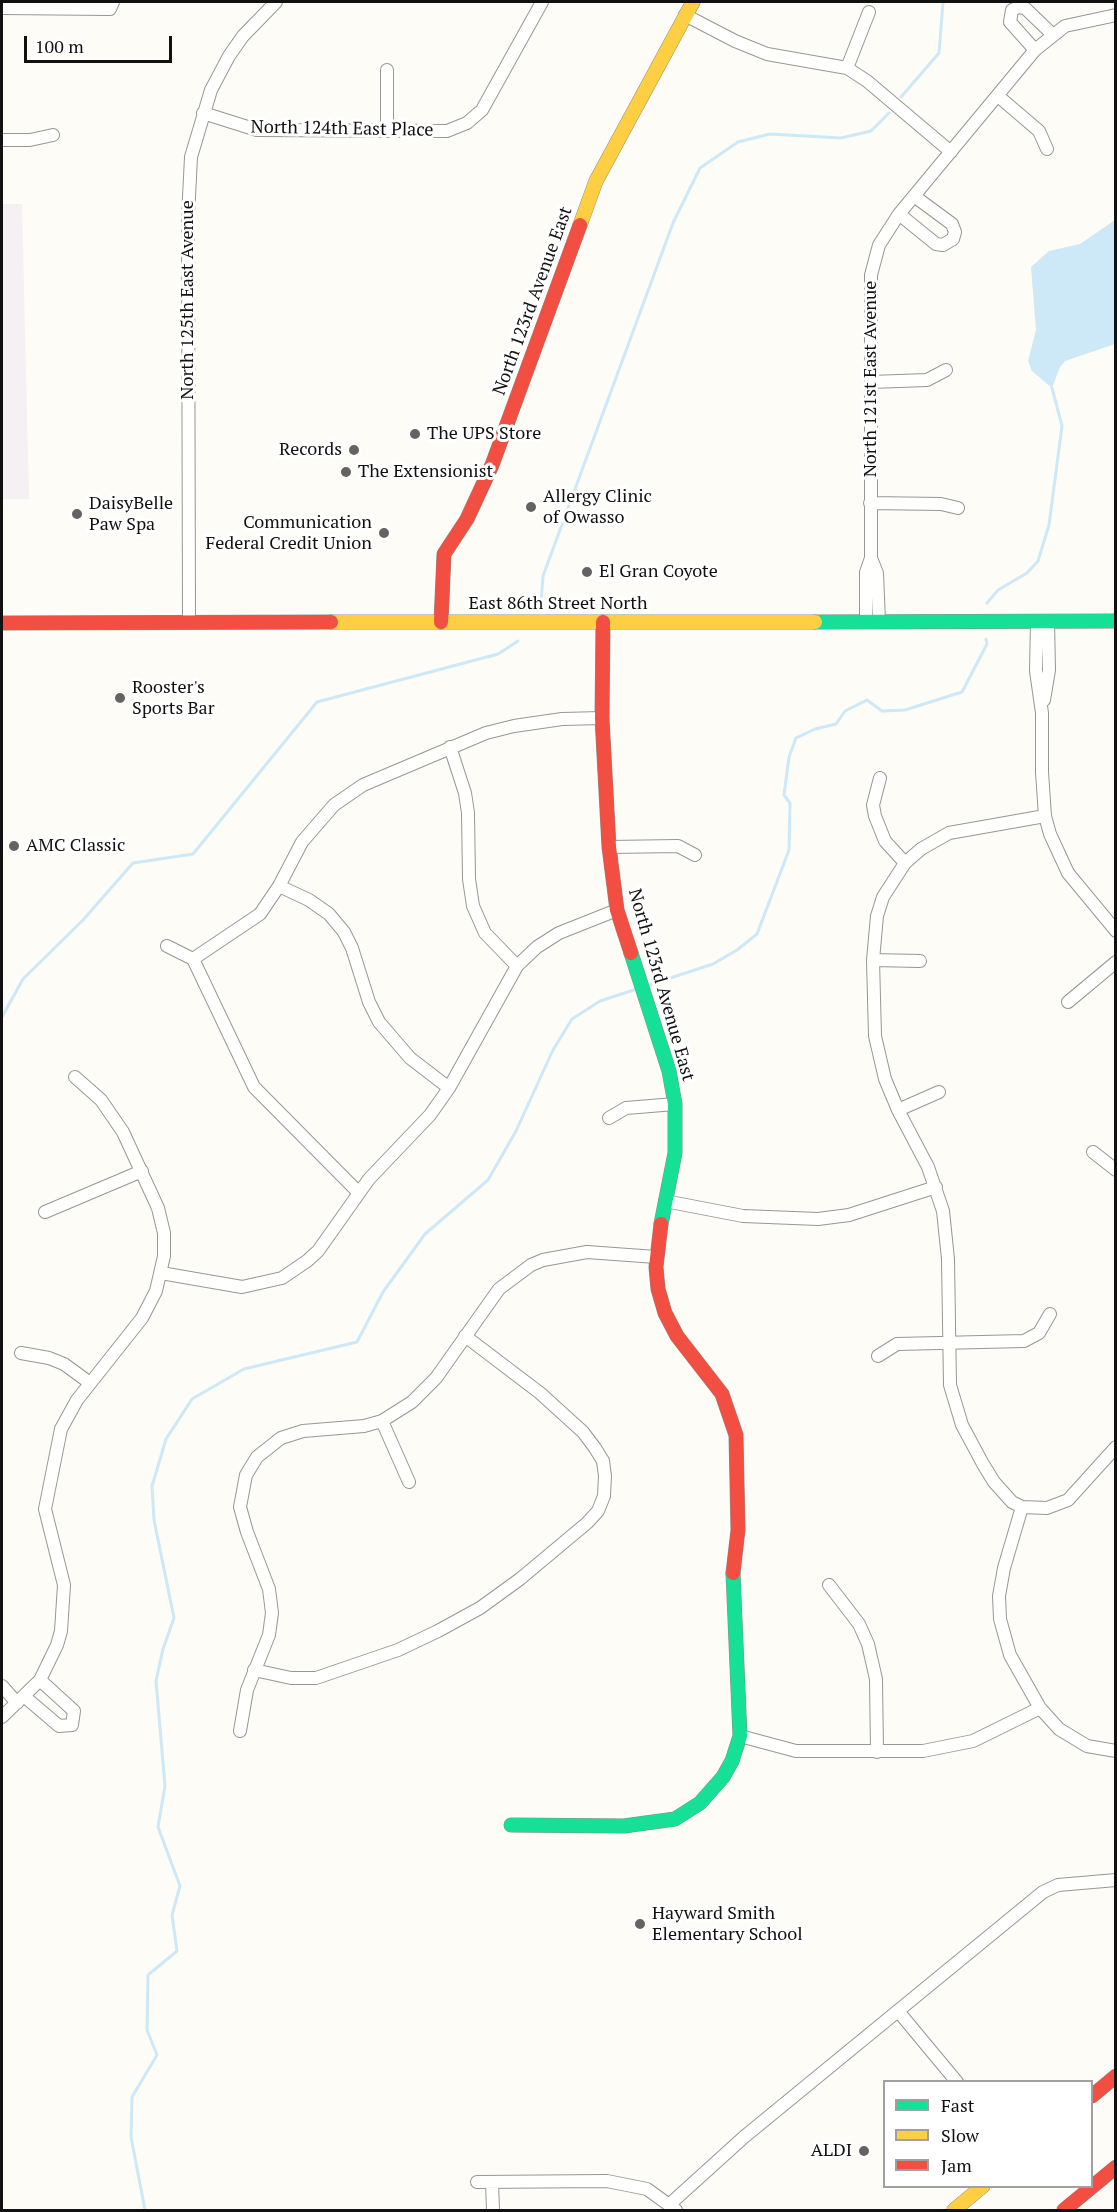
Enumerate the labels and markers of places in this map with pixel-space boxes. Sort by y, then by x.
place label: The UPS Store [427,423,541,445]
marker: The UPS Store [408,427,422,441]
place label: Records [279,439,342,461]
marker: Records [347,443,361,457]
place label: The Extensionist [358,461,493,483]
marker: The Extensionist [339,465,353,479]
place label: Allergy Clinic of Owasso [543,486,652,528]
place label: DaisyBelle Paw Spa [89,493,173,536]
marker: Allergy Clinic of Owasso [524,500,538,514]
marker: DaisyBelle Paw Spa [70,507,84,521]
place label: Communication Federal Credit Union [205,512,372,554]
marker: Communication Federal Credit Union [377,526,391,540]
place label: El Gran Coyote [599,561,718,583]
marker: El Gran Coyote [580,565,594,579]
place label: Rooster's Sports Bar [132,677,215,720]
marker: Rooster's Sports Bar [113,691,127,705]
place label: AMC Classic [26,835,125,857]
marker: AMC Classic [7,839,21,853]
place label: Hayward Smith Elementary School [652,1903,803,1946]
marker: Hayward Smith Elementary School [633,1917,647,1931]
place label: ALDI [811,2140,852,2162]
marker: ALDI [857,2144,871,2158]

